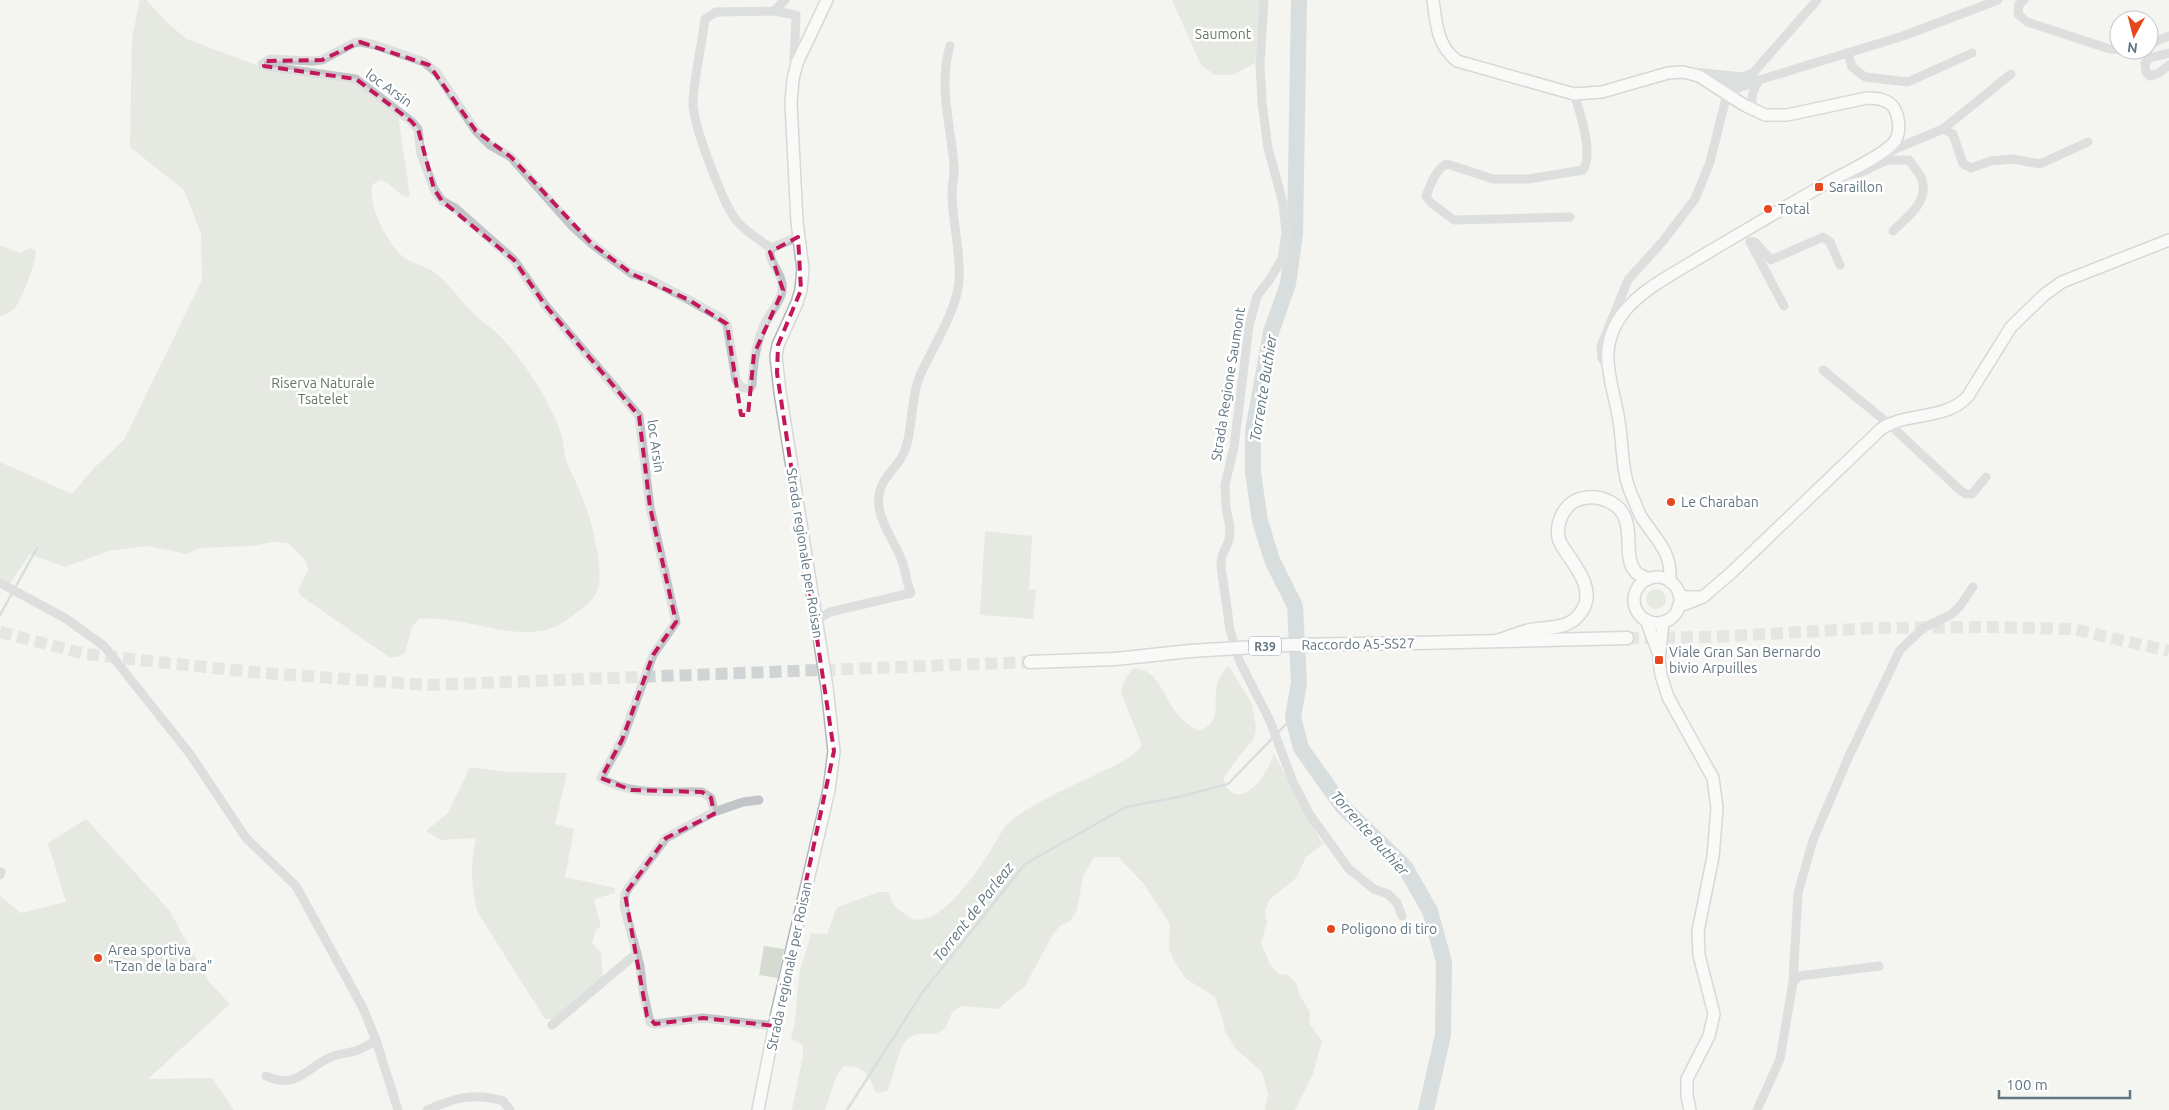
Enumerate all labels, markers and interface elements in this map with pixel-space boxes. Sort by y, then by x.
north arrow [2109,10,2159,60]
park label: Saumont [1195,26,1252,42]
text: N [2126,39,2139,56]
street label: loc Arsin [363,66,415,110]
place label: Saraillon [1829,179,1883,195]
marker: Saraillon [1813,181,1825,193]
place label: Total [1778,201,1810,217]
marker: Total [1762,203,1774,215]
street label: Strada Regione Saumont [1208,306,1248,462]
water label: Torrente Buthier [1246,332,1280,443]
park label: Riserva Naturale Tsatelet [271,375,375,407]
street label: loc Arsin [644,418,668,474]
street label: Strada regionale per Roisan [784,467,826,639]
place label: Le Charaban [1681,494,1759,510]
marker: Le Charaban [1665,496,1677,508]
street label: Raccordo A5-SS27 [1301,635,1415,653]
road number: R39 [1249,636,1281,656]
place label: Viale Gran San Bernardo bivio Arpuilles [1669,644,1821,676]
marker: Viale Gran San Bernardo bivio Arpuilles [1653,654,1665,666]
water label: Torrente Buthier [1328,787,1413,880]
water label: Torrent de Parleaz [929,858,1018,965]
street label: Strada regionale per Roisan [763,880,815,1052]
place label: Poligono di tiro [1341,921,1437,937]
marker: Poligono di tiro [1325,923,1337,935]
place label: Area sportiva "Tzan de la bara" [108,942,212,974]
marker: Area sportiva "Tzan de la bara" [92,952,104,964]
scale bar [1999,1068,2130,1100]
text: 100 m [2006,1076,2048,1093]

